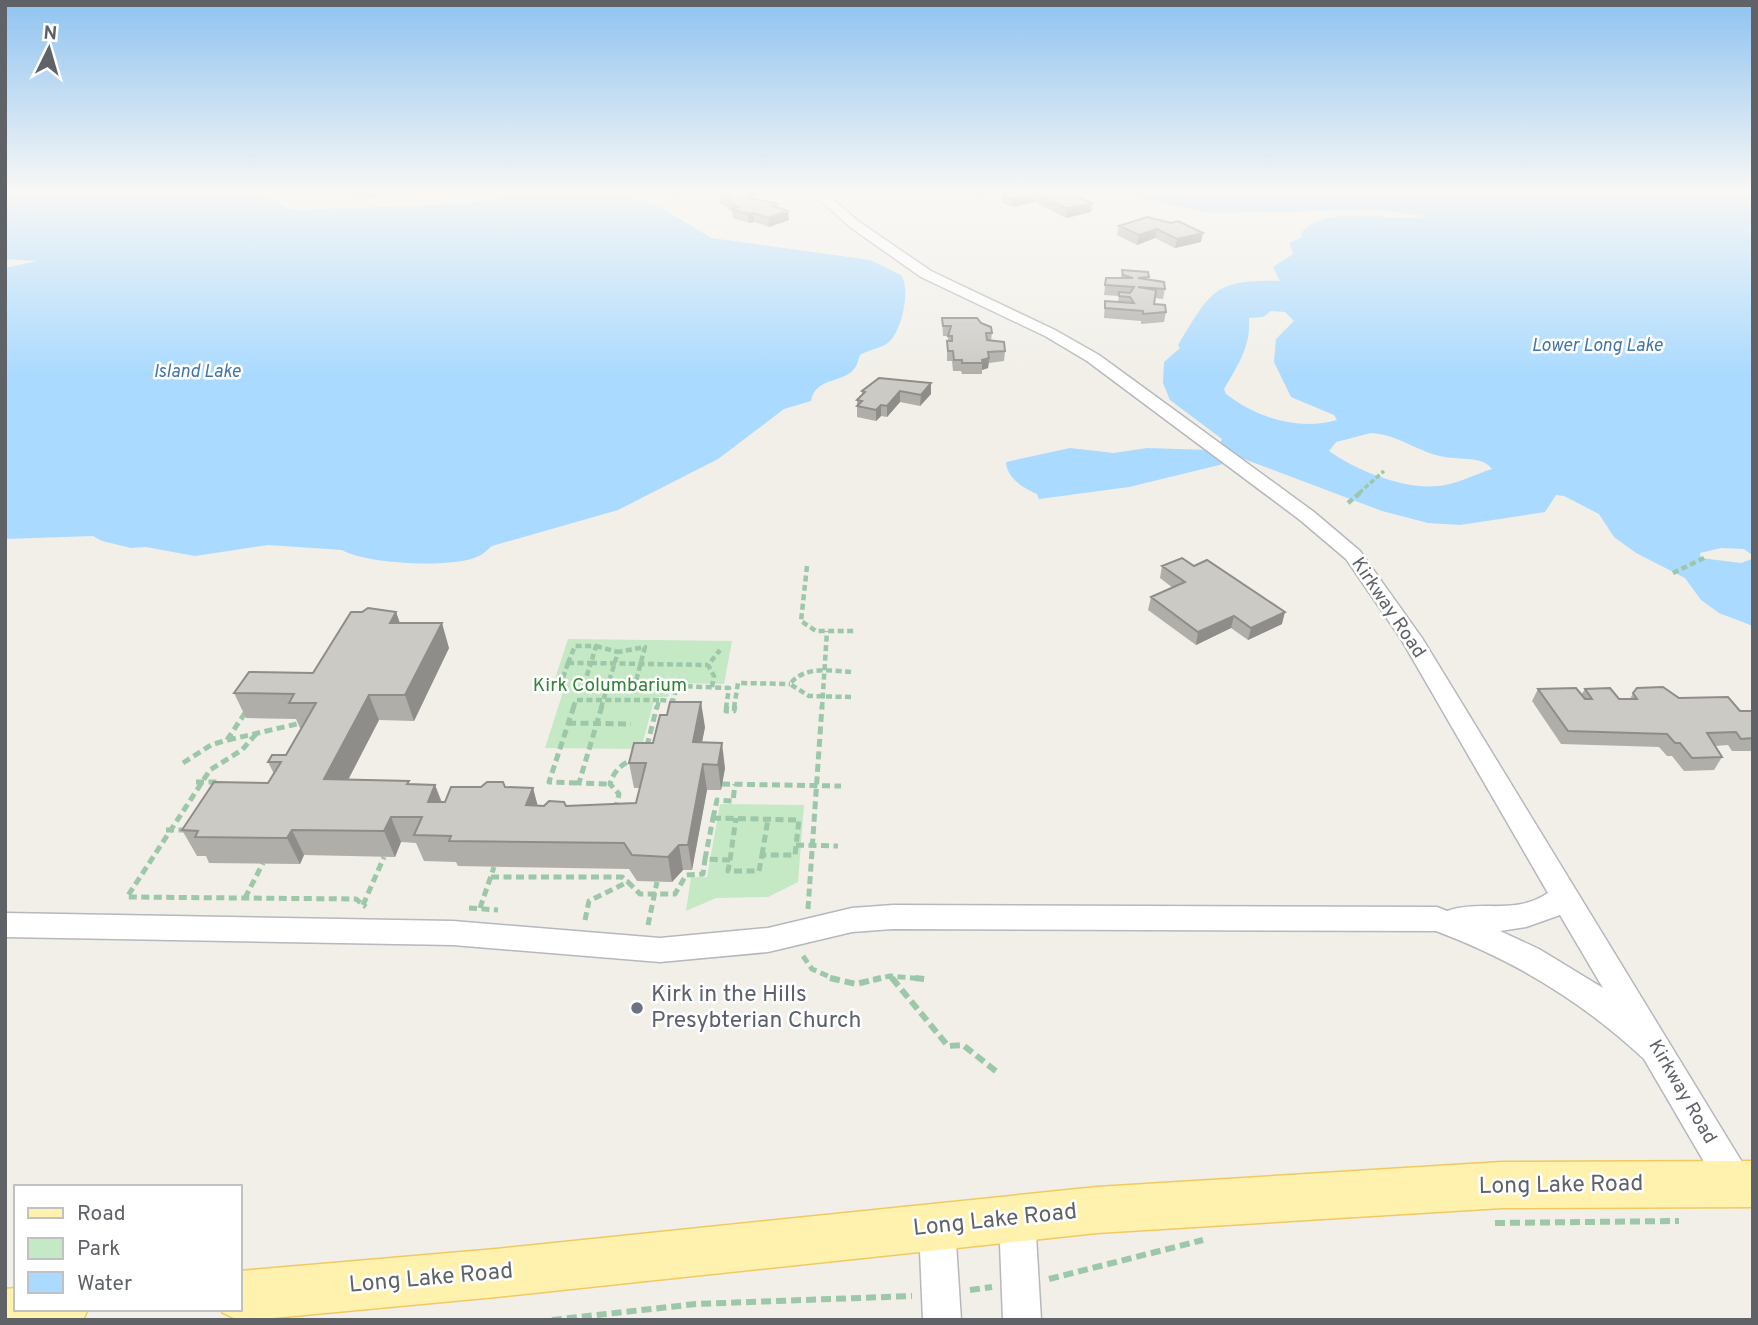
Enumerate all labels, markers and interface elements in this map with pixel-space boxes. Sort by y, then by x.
north arrow [14,14,84,84]
text: N [42,22,58,47]
water label: Lower Long Lake [1531,335,1663,358]
water label: Island Lake [153,361,241,384]
street label: Kirkway Road [1346,553,1430,663]
park label: Kirk Columbarium [533,674,687,698]
place label: Kirk in the Hills Presybterian Church [651,981,862,1036]
marker: Kirk in the Hills Presybterian Church [629,1000,645,1016]
street label: Kirkway Road [1643,1036,1721,1148]
street label: Long Lake Road [1478,1170,1644,1202]
legend [14,1185,242,1311]
street label: Long Lake Road [912,1198,1078,1244]
text: Road [77,1201,126,1228]
text: Park [77,1236,120,1263]
street label: Long Lake Road [348,1257,514,1301]
text: Water [77,1271,132,1298]

